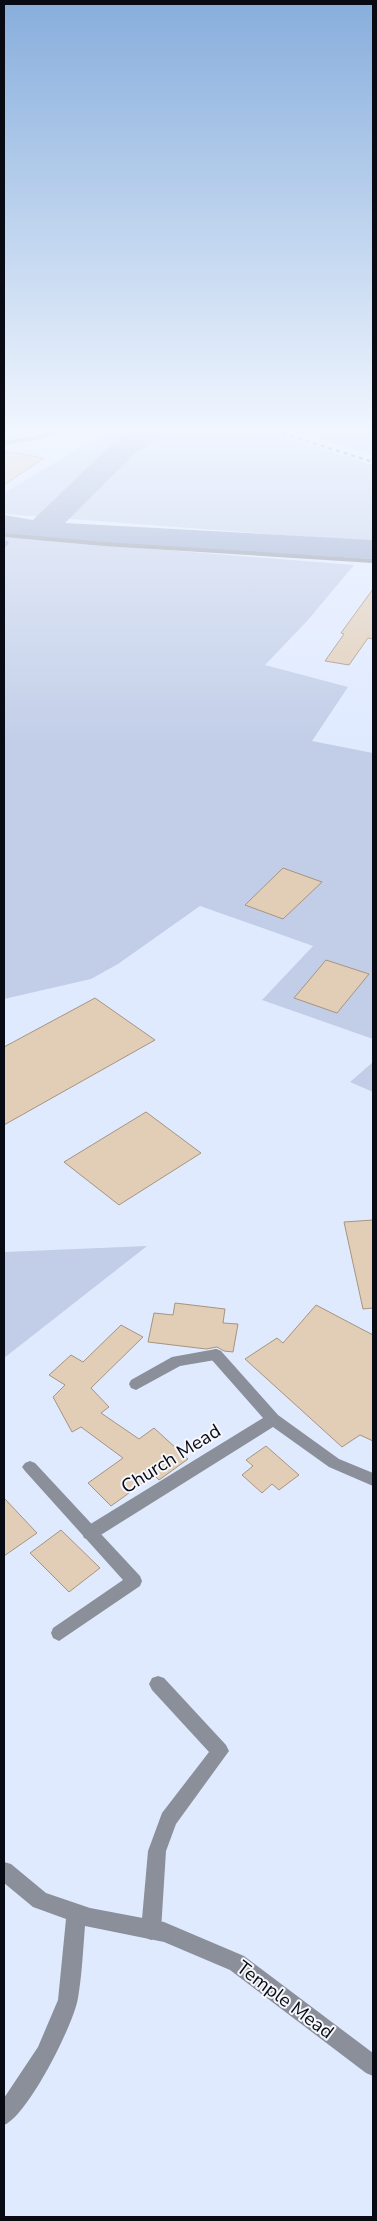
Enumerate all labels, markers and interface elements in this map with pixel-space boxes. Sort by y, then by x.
street label: Church Mead [116,1418,226,1500]
street label: Temple Mead [231,1955,339,2045]

